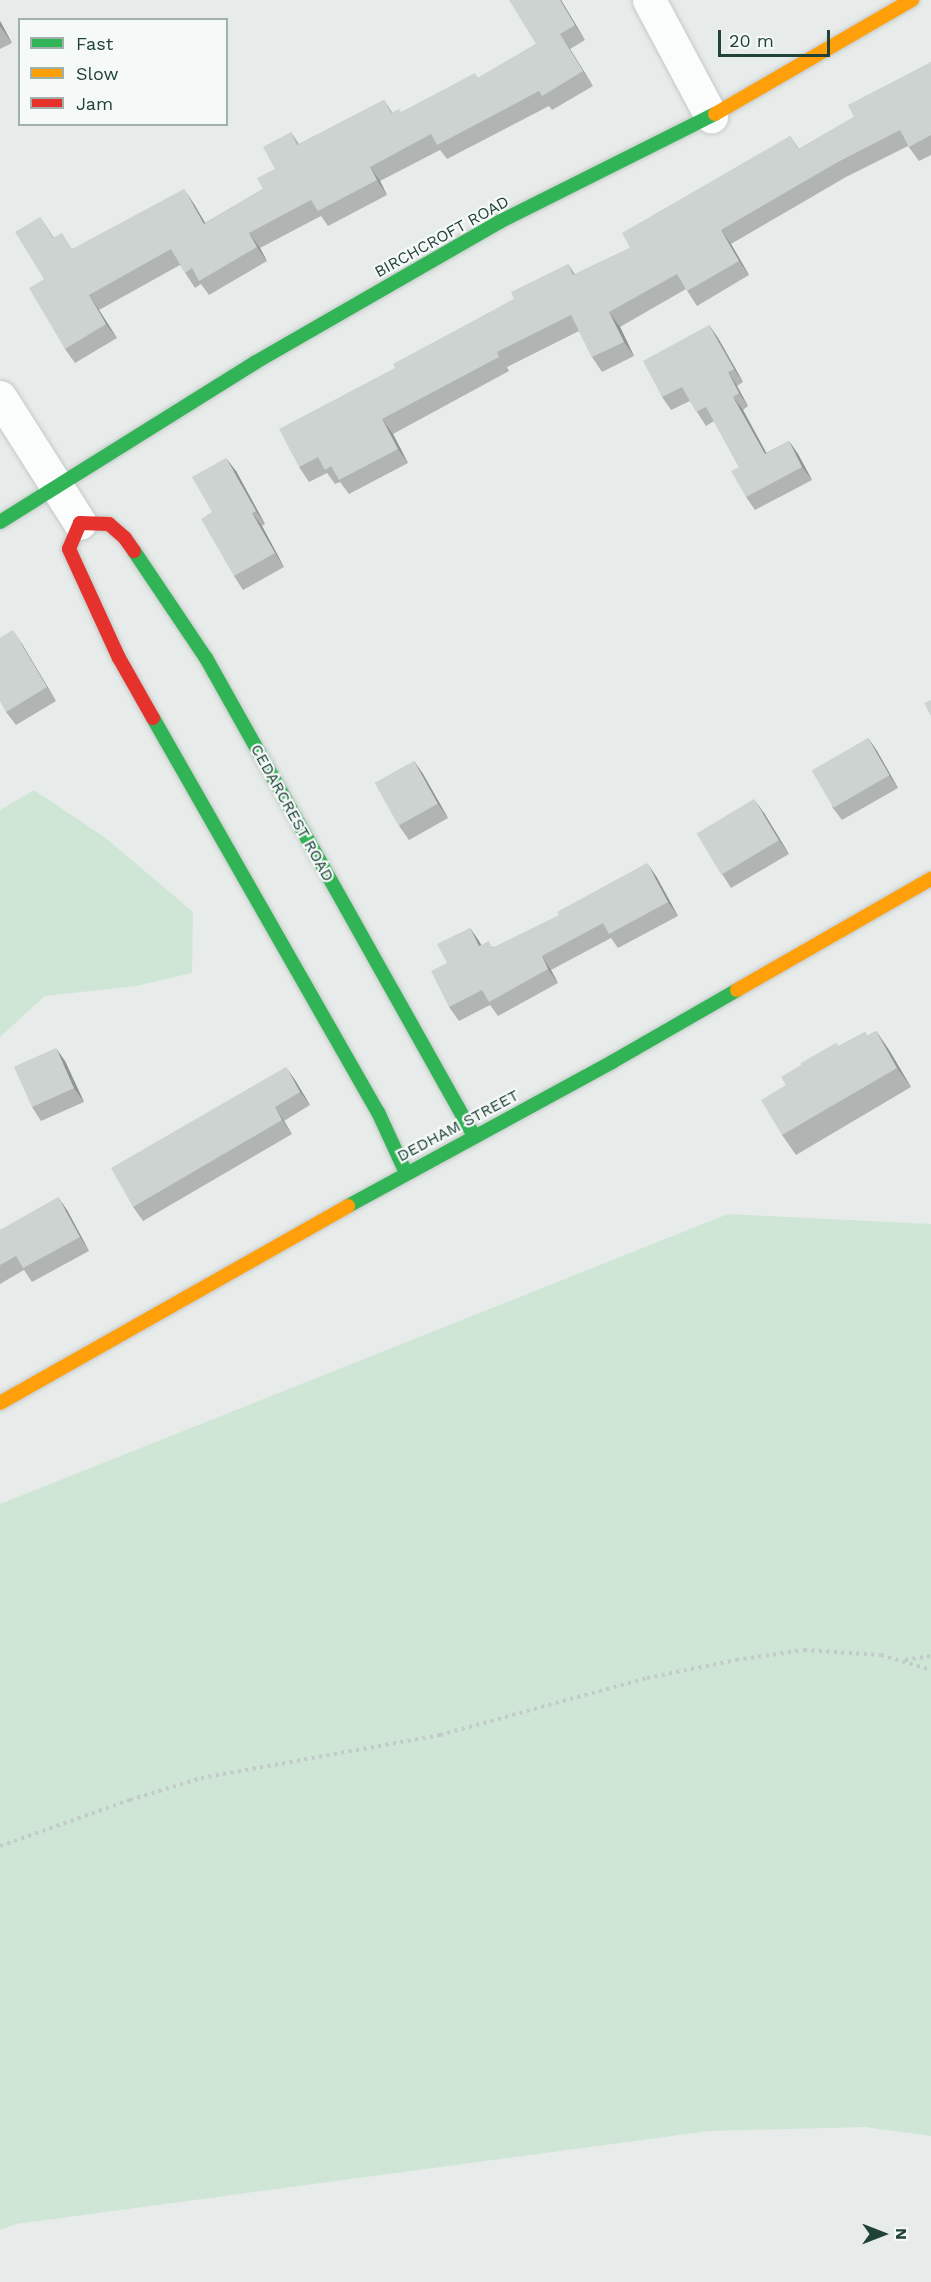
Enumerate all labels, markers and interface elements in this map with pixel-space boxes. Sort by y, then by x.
legend [18,18,228,126]
scale bar [721,18,834,56]
text: 20 m [729,30,774,51]
text: Fast [76,33,113,54]
text: Slow [76,63,119,84]
text: Jam [76,93,113,114]
street label: BIRCHCROFT ROAD [371,192,513,282]
street label: CEDARCREST ROAD [246,741,338,885]
street label: DEDHAM STREET [394,1086,522,1166]
north arrow [853,2204,913,2264]
text: N [892,2228,911,2240]

